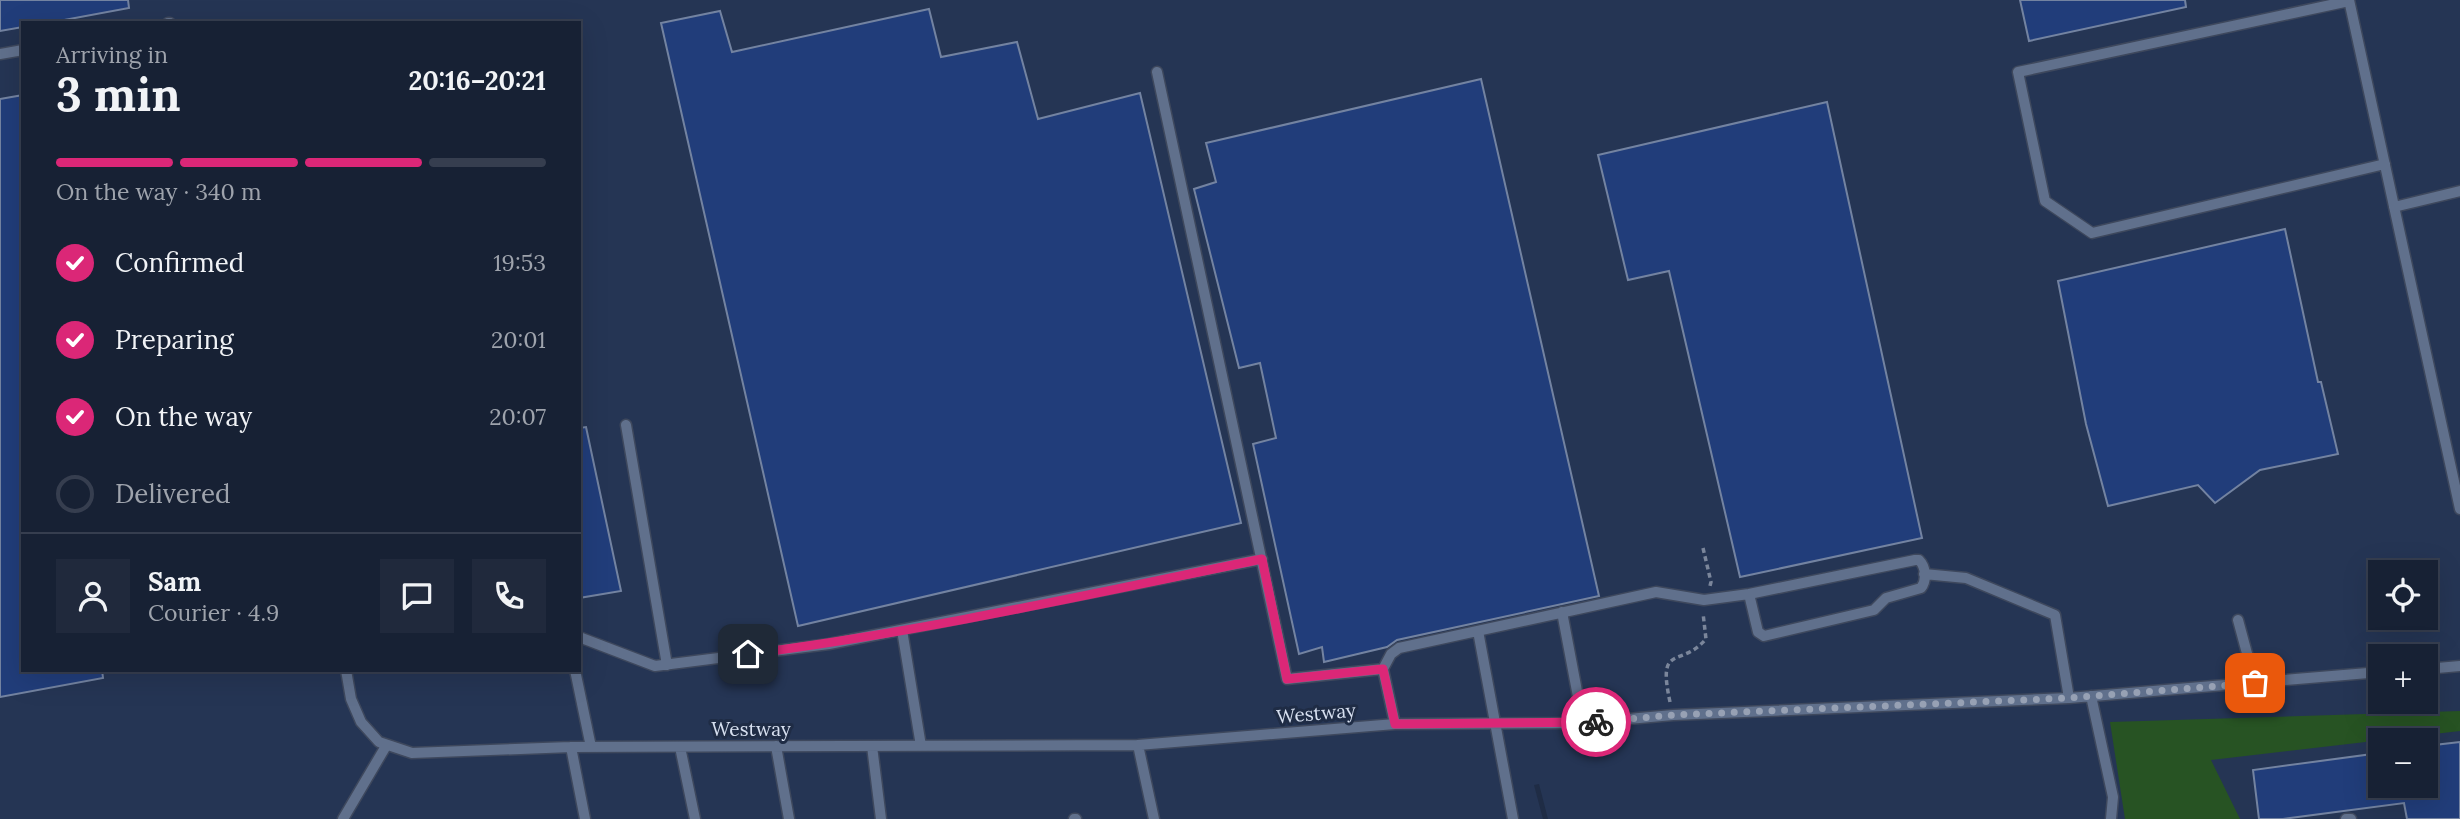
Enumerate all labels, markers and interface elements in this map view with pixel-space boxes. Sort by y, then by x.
text: Arriving in [56,40,168,69]
text: 20:16–20:21 [408,64,546,97]
text: 3 min [56,65,181,124]
text: On the way · 340 m [56,177,261,206]
icon: check [56,244,94,282]
text: Confirmed [115,246,244,279]
text: 19:53 [493,248,546,277]
icon: check [56,321,94,359]
text: Preparing [115,323,234,356]
text: 20:01 [491,325,546,354]
icon: check [56,398,94,436]
text: On the way [115,400,252,433]
text: 20:07 [489,402,546,431]
text: Delivered [115,477,231,510]
button: person [56,559,130,633]
button: chat [380,559,454,633]
button: phone [472,559,546,633]
map controls [2368,560,2438,798]
button: locate [2368,560,2438,630]
text: Sam [148,565,201,598]
text: Courier · 4.9 [148,598,279,627]
pin [718,624,778,684]
icon: home [729,635,767,673]
button: + [2368,644,2438,714]
pin [2225,653,2285,713]
icon: bag [2236,664,2274,702]
courier [1561,687,1631,757]
street label: Westway [1275,698,1357,728]
icon: bike [1577,703,1615,741]
street label: Westway [711,717,791,741]
button: − [2368,728,2438,798]

